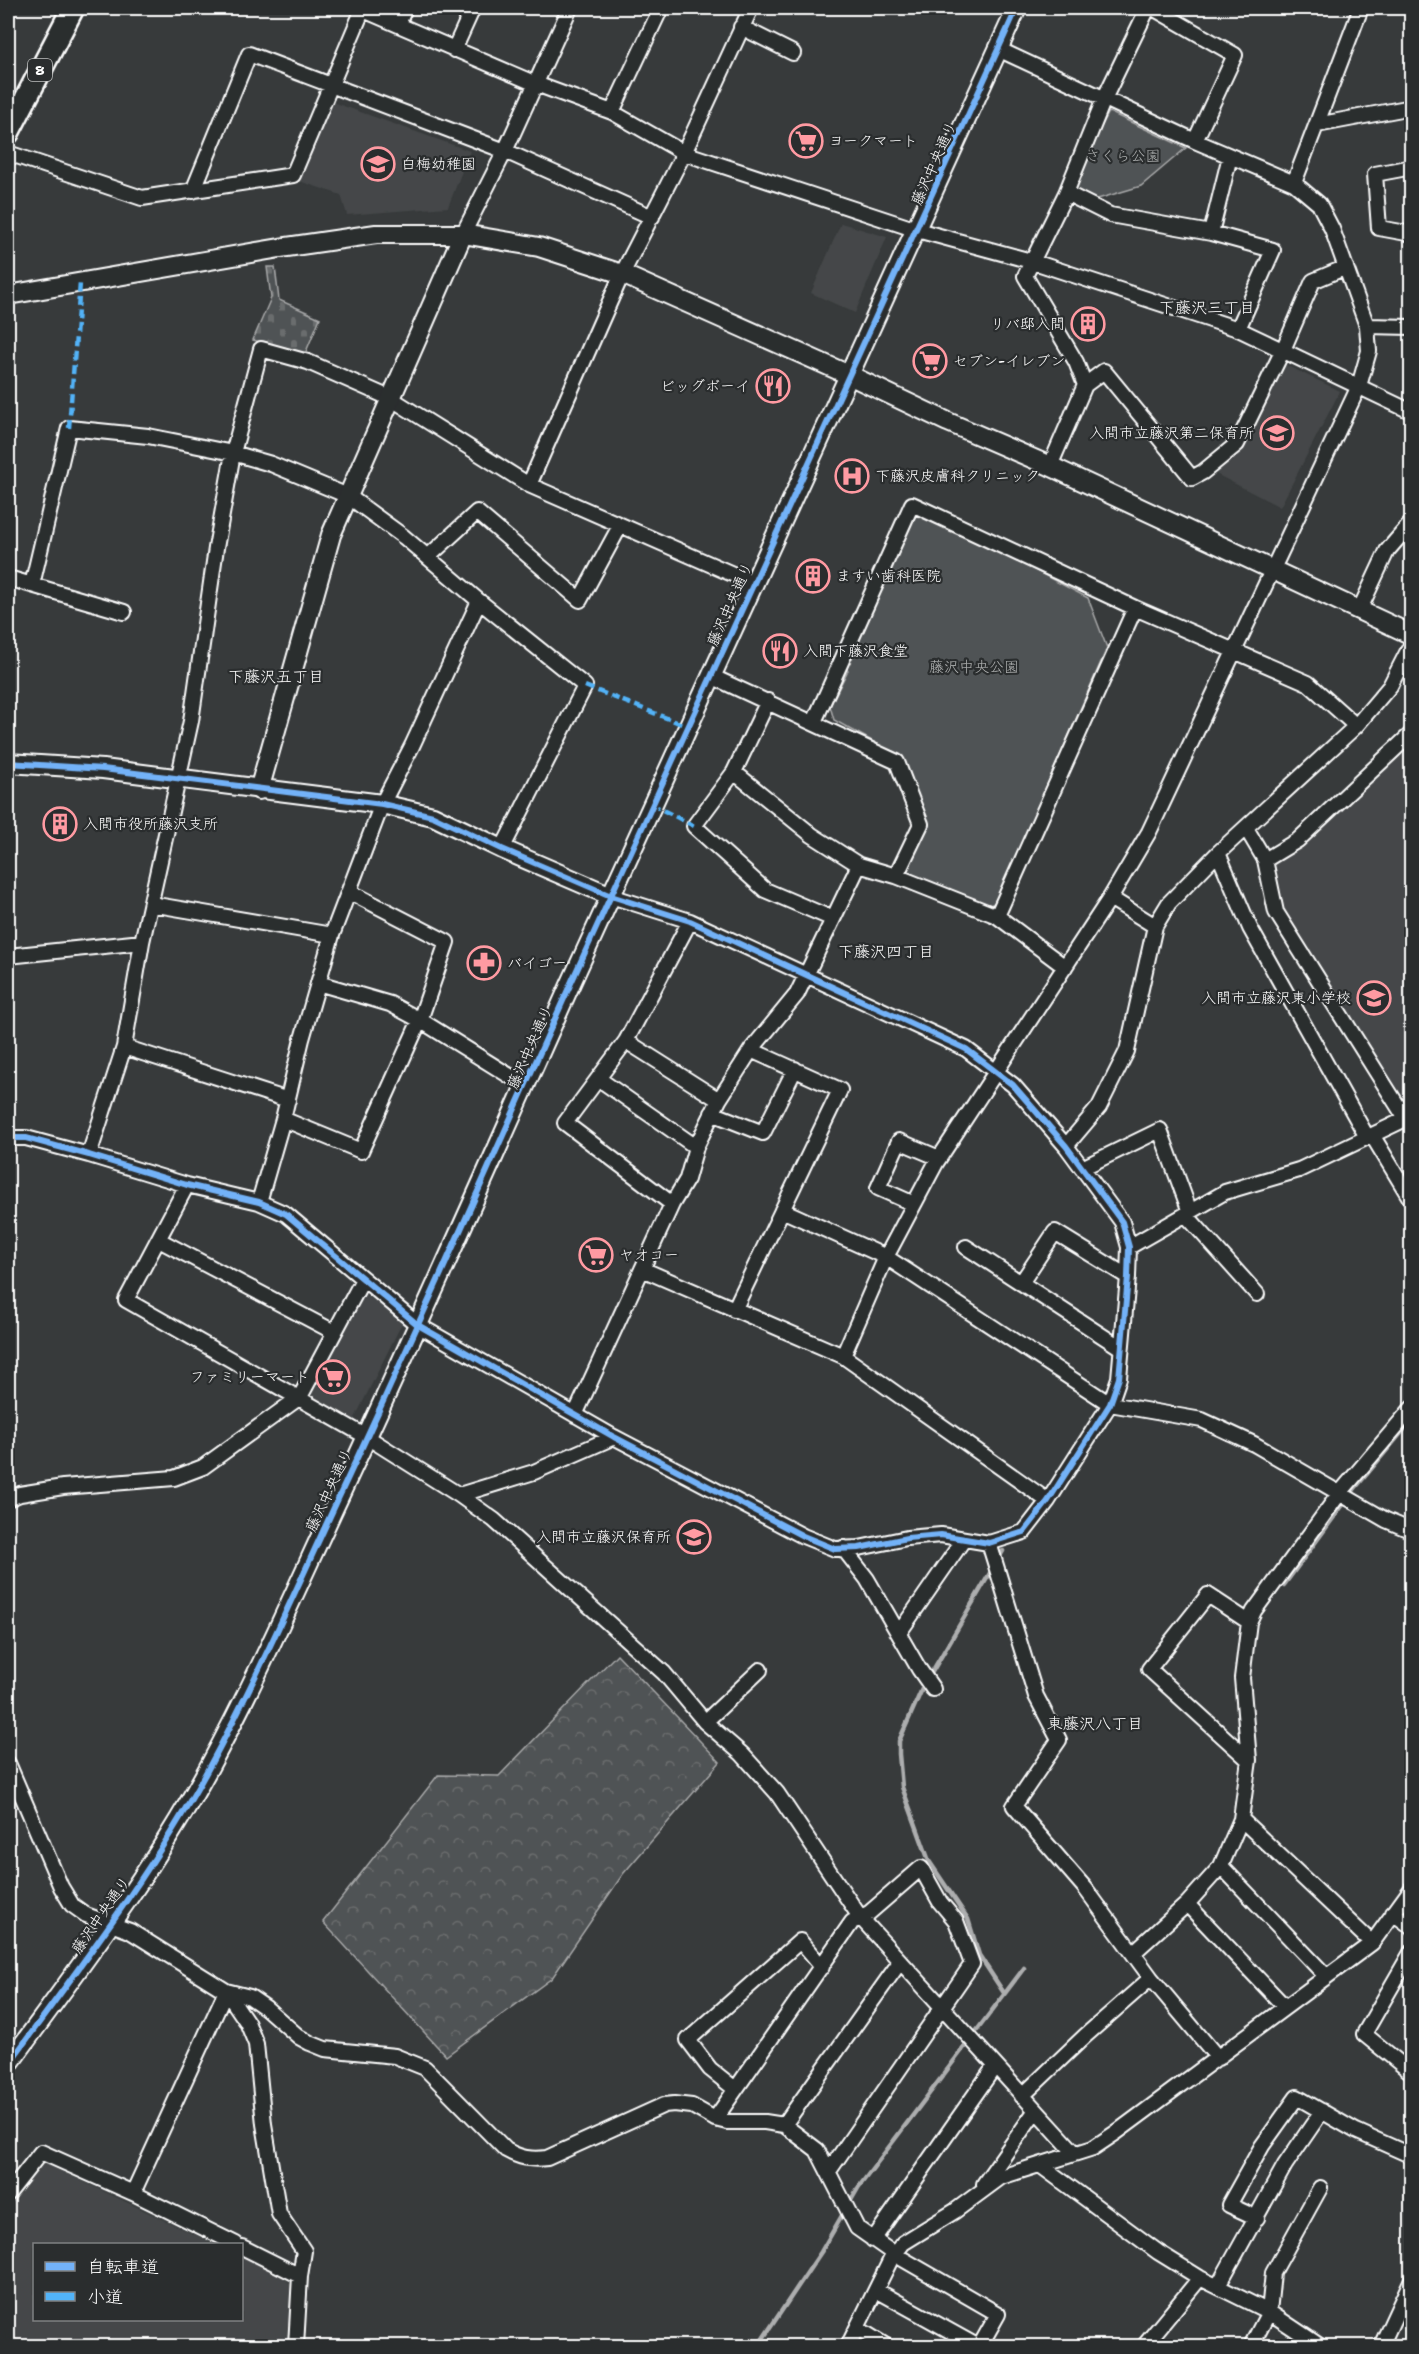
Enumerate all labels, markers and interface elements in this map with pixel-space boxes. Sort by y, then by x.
road number: 8 [28,59,52,81]
street label: 藤沢中央通り [907,118,961,208]
supermarket icon: ヨークマート [788,123,824,159]
place label: ヨークマート [829,131,918,151]
school or university icon: 白梅幼稚園 [360,146,396,182]
park label: さくら公園 [1085,146,1161,166]
place label: 白梅幼稚園 [401,154,476,174]
district label: 下藤沢三丁目 [1159,297,1255,318]
building icon: リバ邸入間 [1070,306,1106,342]
place label: リバ邸入間 [990,314,1065,334]
supermarket icon: セブン-イレブン [912,343,948,379]
place label: セブン-イレブン [953,351,1065,371]
restaurant icon: ビッグボーイ [755,368,791,404]
place label: ビッグボーイ [660,376,750,396]
school or university icon: 入間市立藤沢第二保育所 [1259,415,1295,451]
place label: 入間市立藤沢第二保育所 [1089,423,1254,443]
hospital icon: 下藤沢皮膚科クリニック [834,458,870,494]
place label: 下藤沢皮膚科クリニック [875,466,1040,486]
building icon: ますい歯科医院 [795,558,831,594]
street label: 藤沢中央通り [703,559,757,649]
place label: ますい歯科医院 [836,566,941,586]
restaurant icon: 入間下藤沢食堂 [762,633,798,669]
place label: 入間下藤沢食堂 [803,641,908,661]
park label: 藤沢中央公園 [929,657,1019,677]
district label: 下藤沢五丁目 [228,666,324,687]
building icon: 入間市役所藤沢支所 [42,806,78,842]
place label: 入間市役所藤沢支所 [83,814,218,834]
district label: 下藤沢四丁目 [838,941,934,962]
pharmacy icon: バイゴー [466,945,502,981]
place label: バイゴー [507,953,567,973]
school or university icon: 入間市立藤沢東小学校 [1356,980,1392,1016]
place label: 入間市立藤沢東小学校 [1201,988,1351,1008]
street label: 藤沢中央通り [503,1002,557,1092]
supermarket icon: ヤオコー [578,1237,614,1273]
place label: ヤオコー [619,1245,679,1265]
supermarket icon: ファミリーマート [315,1359,351,1395]
place label: ファミリーマート [190,1367,310,1387]
street label: 藤沢中央通り [301,1445,357,1535]
school or university icon: 入間市立藤沢保育所 [676,1519,712,1555]
place label: 入間市立藤沢保育所 [536,1527,671,1547]
district label: 東藤沢八丁目 [1047,1713,1143,1734]
street label: 藤沢中央通り [67,1872,135,1958]
legend [33,2243,243,2321]
text: 自転車道 [87,2255,159,2279]
text: 小道 [87,2285,123,2309]

